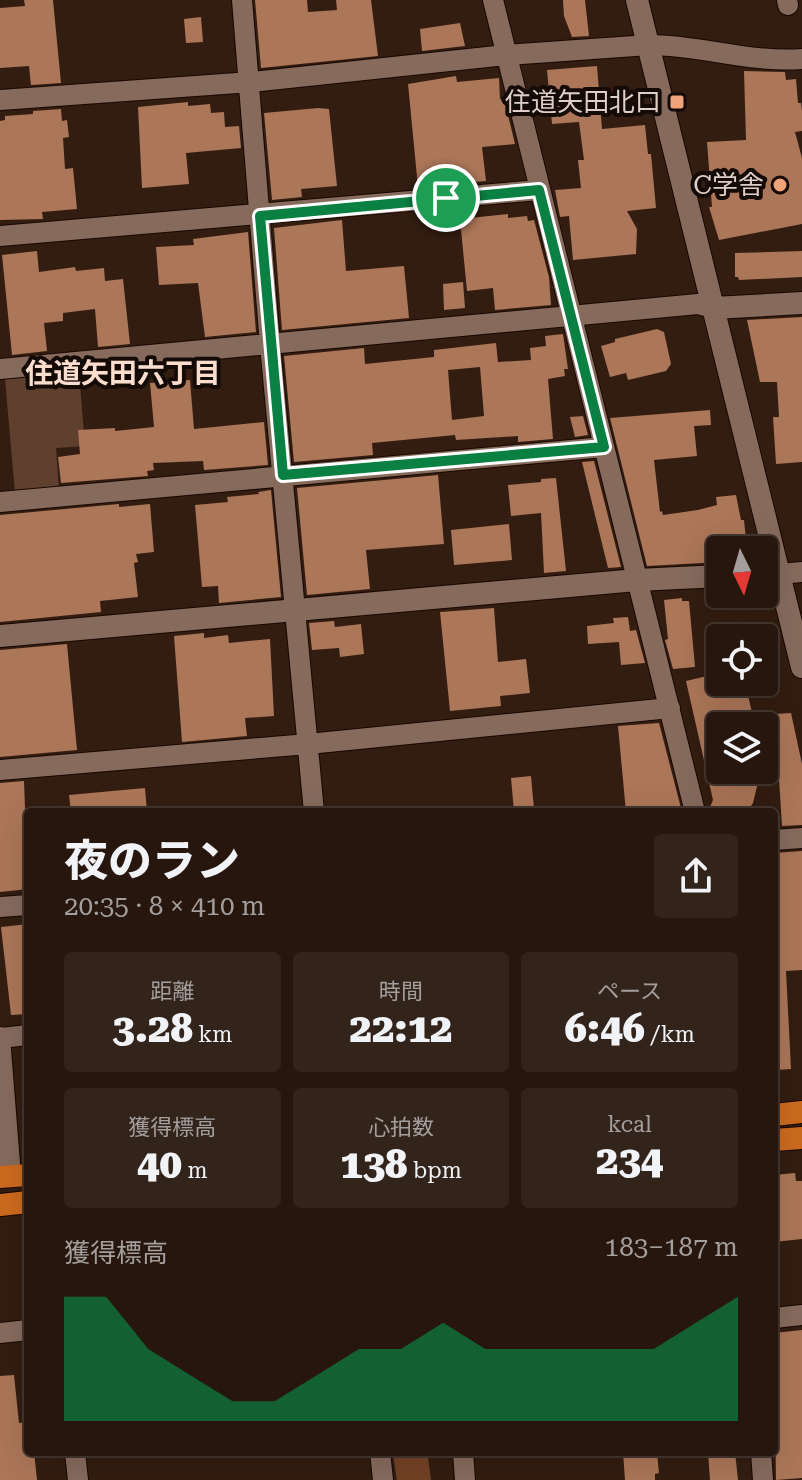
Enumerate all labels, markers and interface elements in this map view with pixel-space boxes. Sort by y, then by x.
place label: 住道矢田北口 [505,87,661,117]
marker: 住道矢田北口 [668,93,686,111]
pin [412,164,480,232]
place label: C学舎 [693,170,764,200]
icon: arrive [424,176,468,220]
marker: C学舎 [771,176,789,194]
district label: 住道矢田六丁目 [25,357,221,390]
north arrow [706,536,778,608]
map controls [706,536,778,784]
button: locate [706,624,778,696]
button: layers [706,712,778,784]
button: share [654,834,738,918]
text: 夜のラン [64,835,240,887]
text: 20:35 · 8 × 410 m [64,891,265,921]
text: 距離 [150,979,194,1004]
text: 時間 [379,979,423,1004]
text: ペース [597,979,662,1004]
text: 3.28 [112,1005,193,1052]
text: 22:12 [350,1005,452,1052]
text: 6:46 [564,1005,645,1052]
text: km [193,1022,232,1047]
text: /km [645,1022,695,1047]
text: kcal [608,1112,652,1137]
text: 獲得標高 [128,1115,216,1140]
text: 心拍数 [368,1115,434,1140]
text: 234 [596,1137,663,1184]
text: 40 [137,1141,182,1188]
text: 138 [340,1141,407,1188]
text: m [182,1158,208,1183]
text: bpm [407,1158,462,1183]
text: 183–187 m [605,1232,738,1262]
text: 獲得標高 [64,1238,168,1268]

